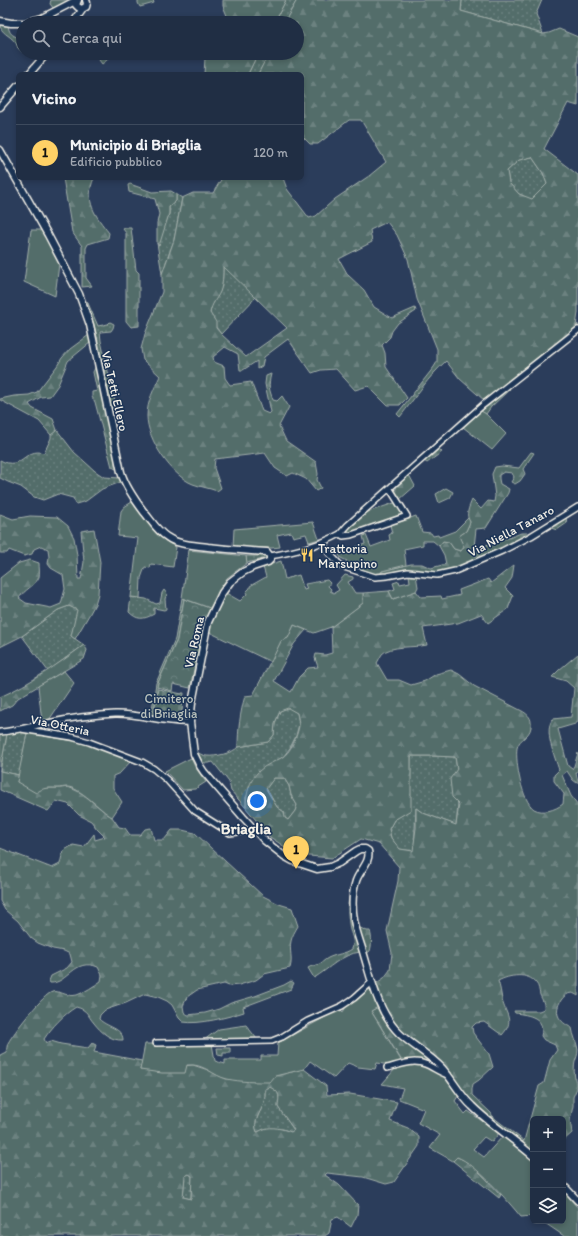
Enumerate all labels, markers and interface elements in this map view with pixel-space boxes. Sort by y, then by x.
search box [16,16,304,60]
icon: search [30,27,52,49]
text: Cerca qui [62,29,122,47]
text: Vicino [32,88,76,108]
text: Municipio di Briaglia [70,136,201,154]
text: 1 [42,145,48,160]
text: 120 m [253,145,288,160]
text: Edificio pubblico [70,154,162,169]
street label: Via Tetti Ellero [98,349,132,433]
street label: Via Niella Tanaro [465,502,557,560]
place label: Trattoria Marsupino [318,541,377,571]
restaurant icon: Trattoria Marsupino [299,547,315,563]
street label: Via Roma [181,614,207,669]
park label: Cimitero di Briaglia [141,691,198,721]
street label: Via Otteria [29,711,92,739]
your location [247,791,267,811]
district label: Briaglia [221,820,271,839]
pin: 1 [283,836,309,869]
map controls [530,1116,566,1224]
button: + [530,1116,566,1152]
button: − [530,1152,566,1188]
button: layers [530,1188,566,1224]

